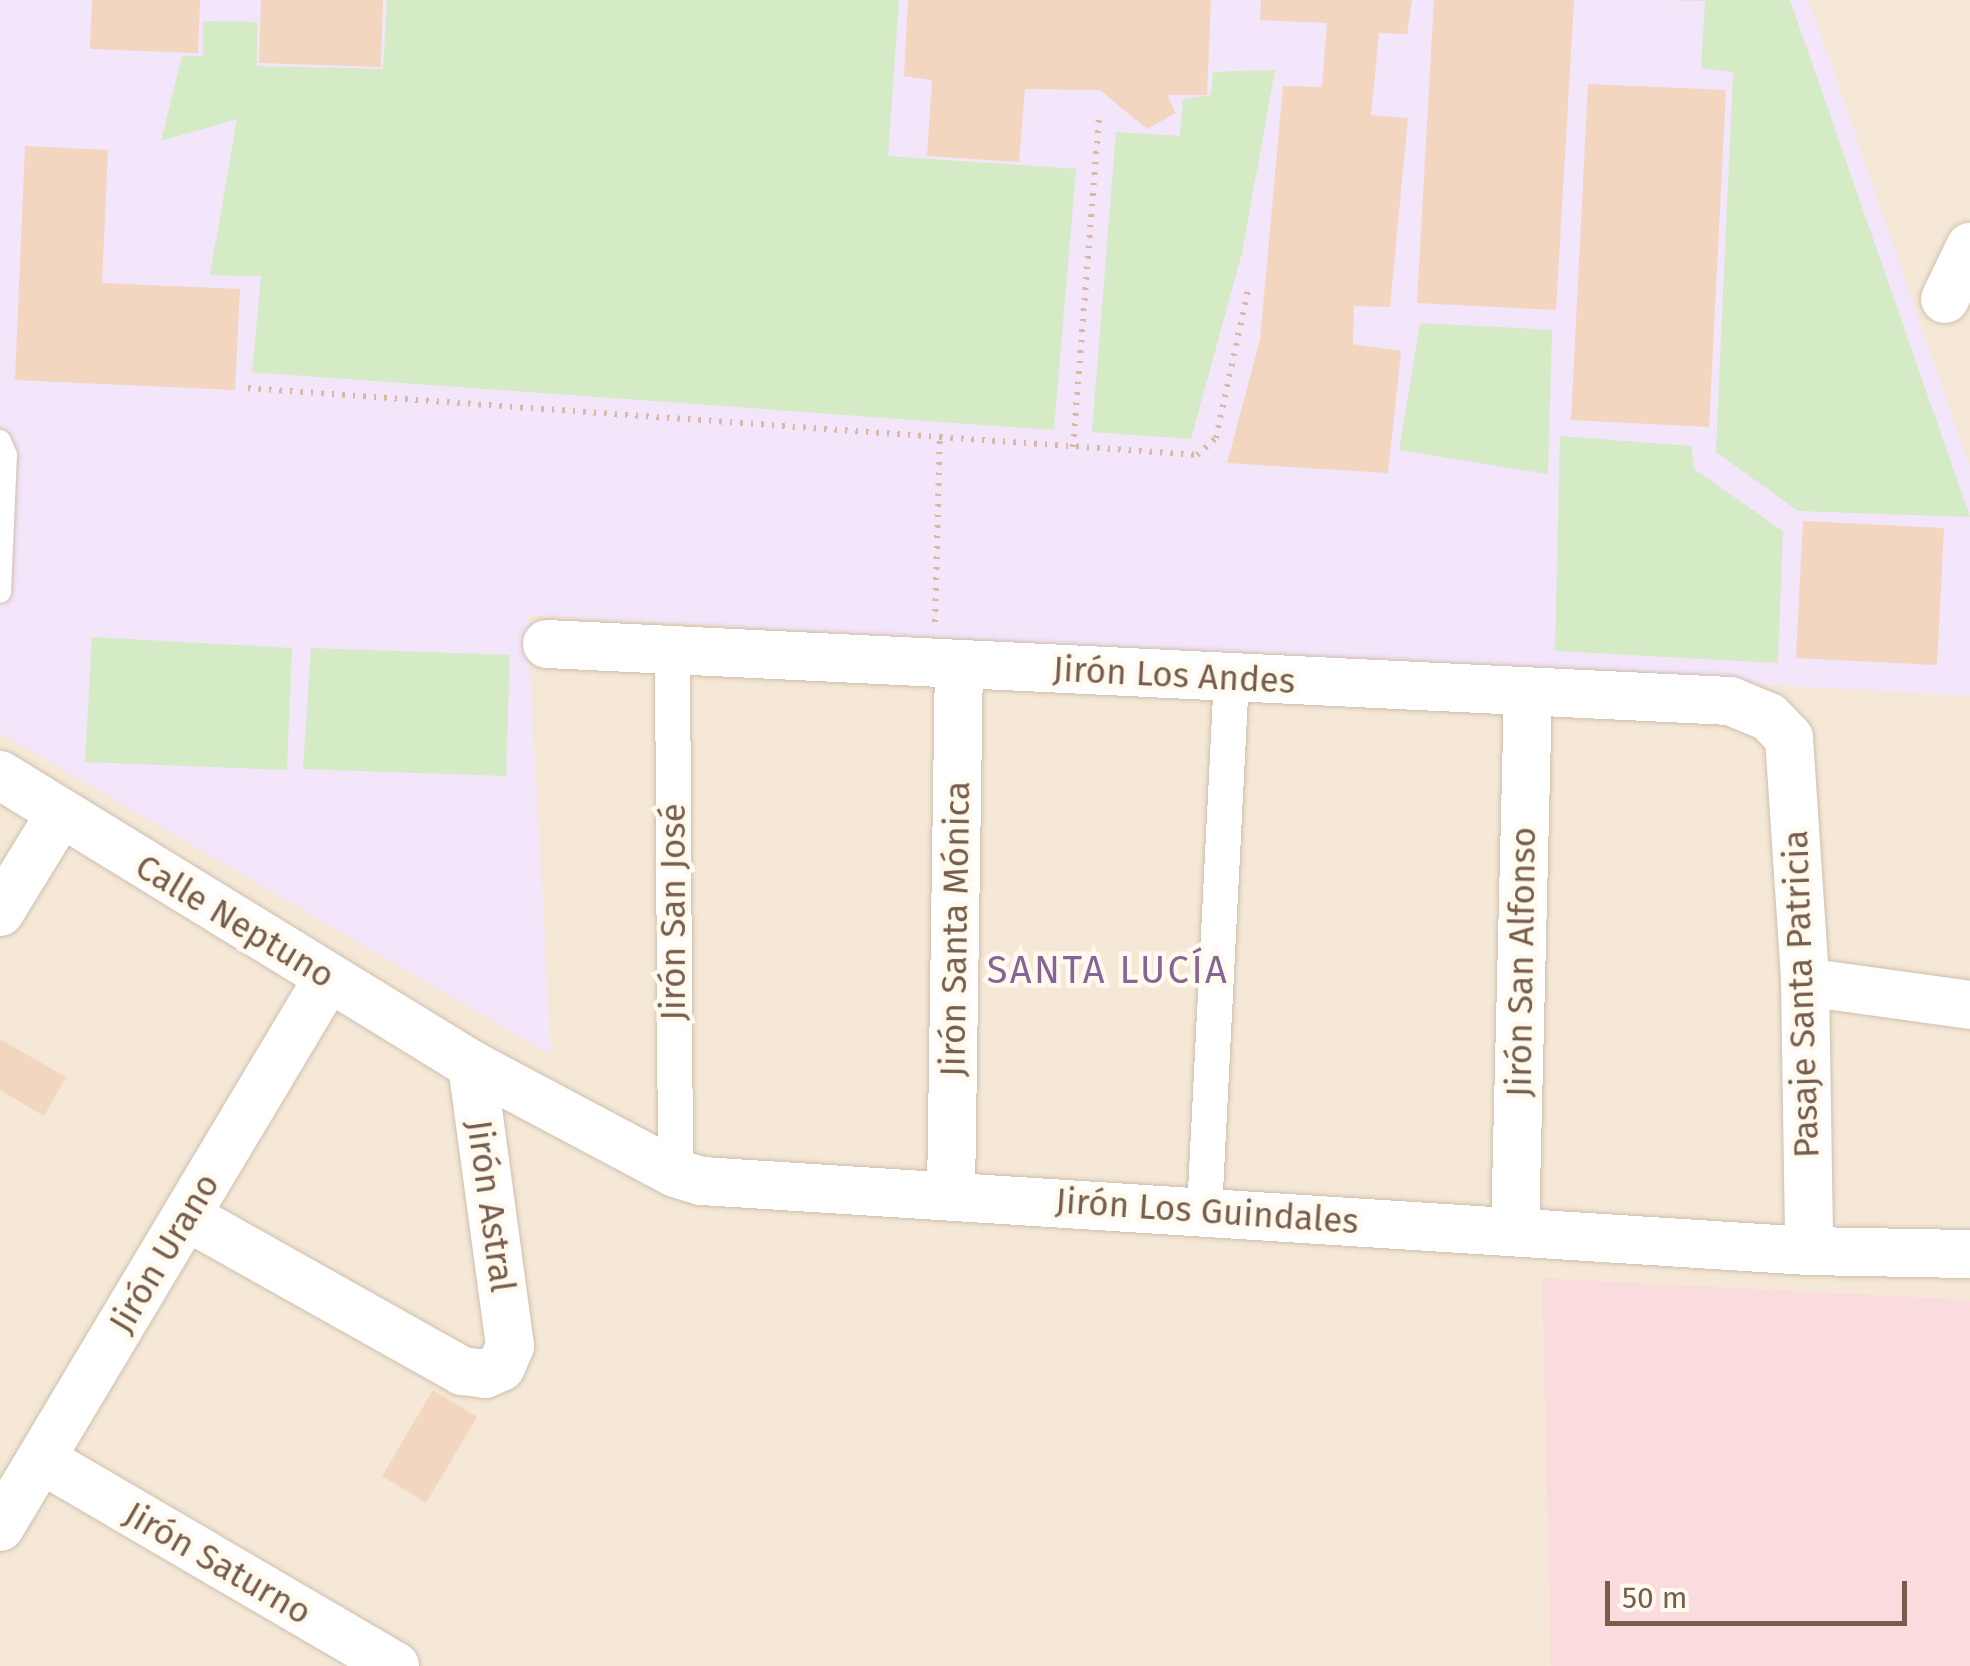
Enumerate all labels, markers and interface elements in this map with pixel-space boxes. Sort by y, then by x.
street label: Jirón Los Andes [1052,648,1296,702]
street label: Jirón Santa Mónica [931,781,979,1077]
street label: Jirón San José [652,803,694,1021]
street label: Jirón San Alfonso [1498,826,1544,1098]
street label: Pasaje Santa Patricia [1774,829,1828,1159]
street label: Calle Neptuno [128,845,342,997]
district label: SANTA LUCÍA [987,948,1229,994]
street label: Jirón Astral [458,1117,524,1295]
street label: Jirón Urano [100,1166,228,1340]
street label: Jirón Los Guindales [1054,1179,1360,1243]
street label: Jirón Saturno [117,1493,319,1633]
scale bar [1610,1561,1912,1623]
text: 50 m [1622,1580,1687,1616]

